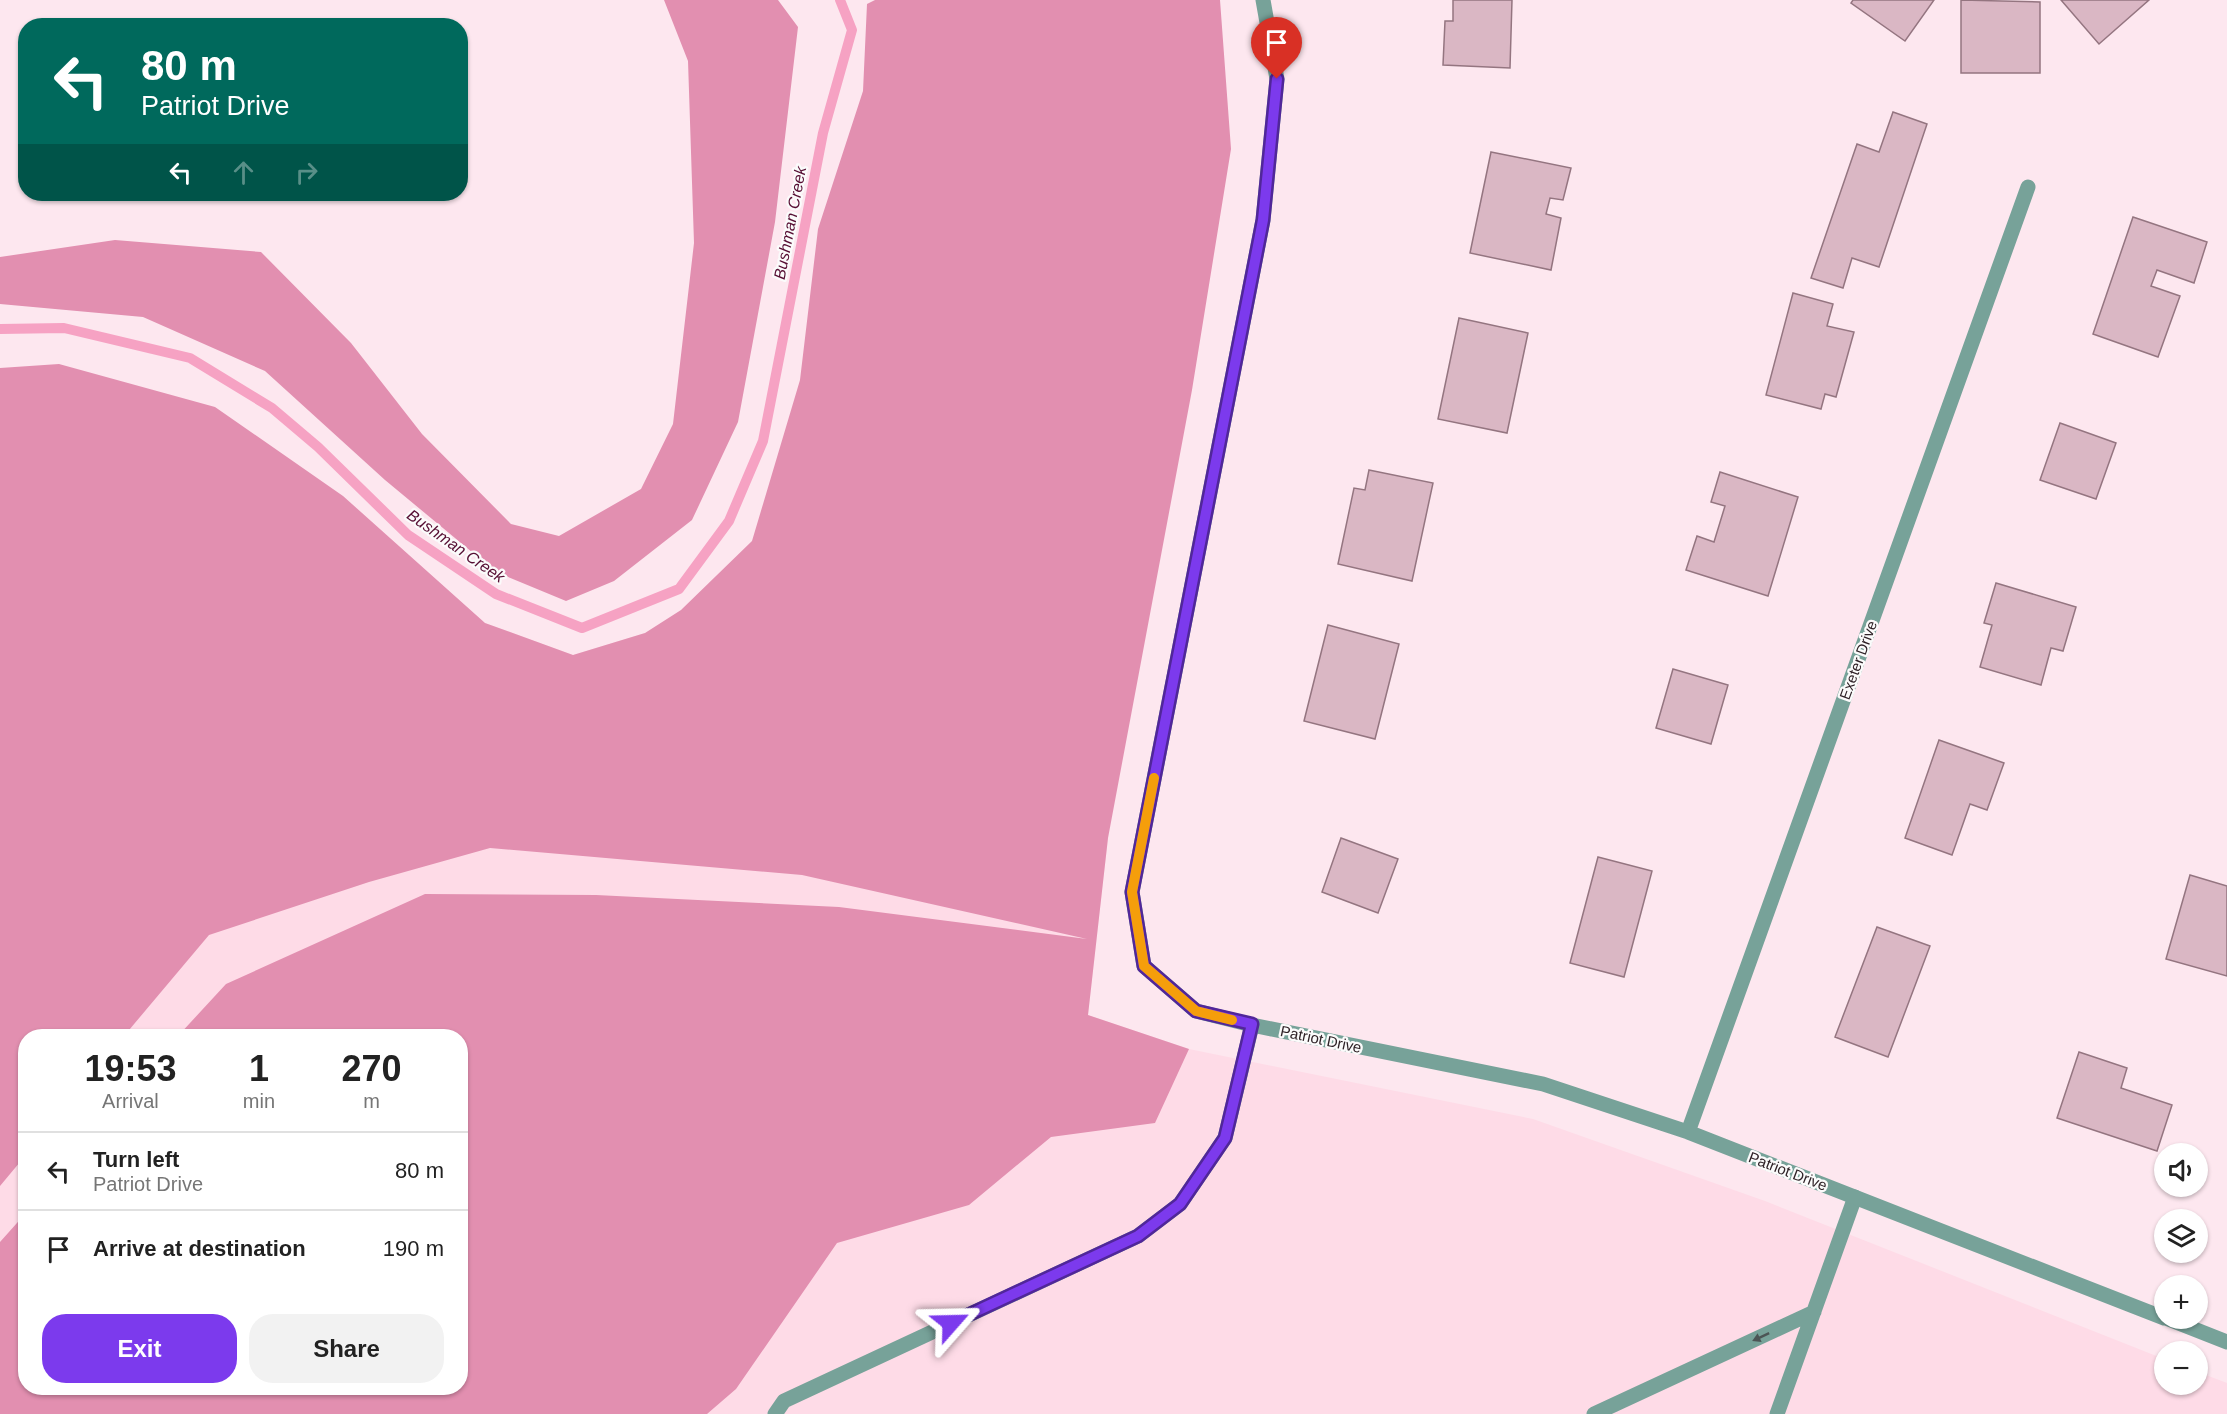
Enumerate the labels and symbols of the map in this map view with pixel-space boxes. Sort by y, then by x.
pin [1251,17,1302,79]
water label: Bushman Creek [771,164,809,281]
water label: Bushman Creek [404,506,509,586]
street label: Exeter Drive [1836,618,1880,702]
street label: Patriot Drive [1279,1022,1363,1056]
street label: Patriot Drive [1746,1148,1830,1194]
position arrow [919,1291,983,1355]
one-way arrow [1752,1332,1769,1341]

